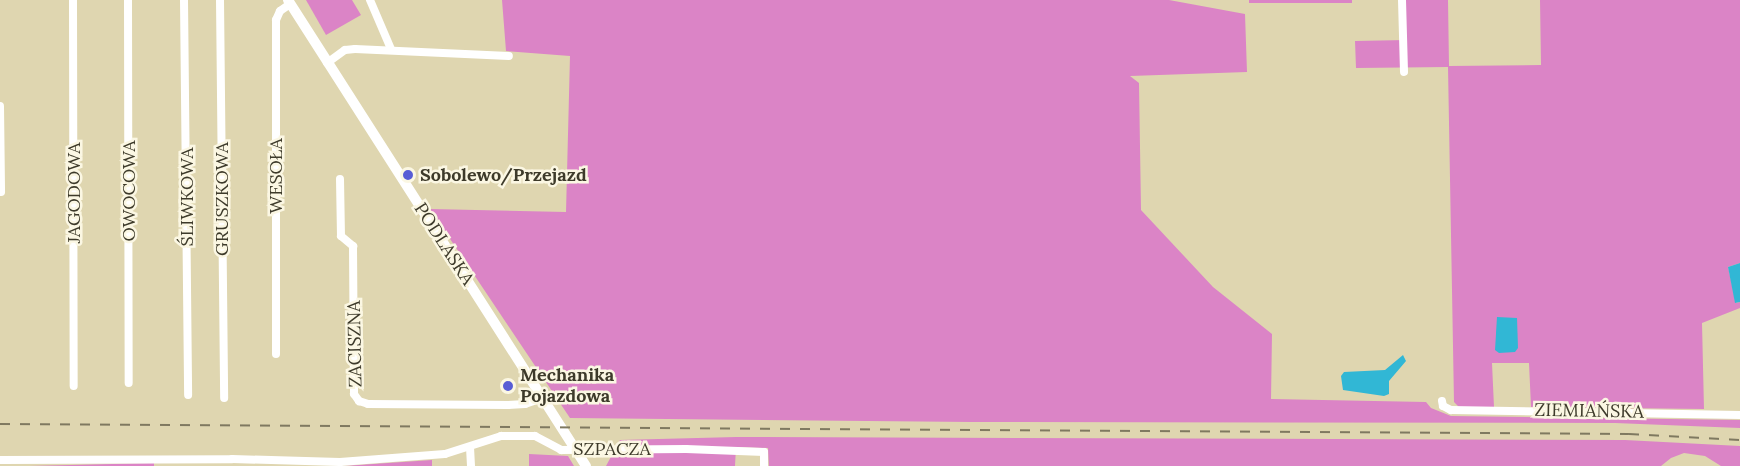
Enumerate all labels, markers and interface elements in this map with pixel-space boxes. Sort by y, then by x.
street label: WESOŁA [265,138,287,214]
street label: OWOCOWA [118,141,140,241]
street label: GRUSZKOWA [211,142,233,256]
street label: JAGODOWA [63,143,85,243]
street label: ŚLIWKOWA [176,148,198,246]
place label: Sobolewo/Przejazd [420,164,587,186]
marker: Sobolewo/Przejazd [401,168,415,182]
street label: PODLASKA [409,199,479,289]
street label: ZACISZNA [343,300,367,388]
place label: Mechanika Pojazdowa [520,365,614,407]
marker: Mechanika Pojazdowa [501,379,515,393]
street label: ZIEMIAŃSKA [1534,399,1644,423]
street label: SZPACZA [573,438,651,460]

